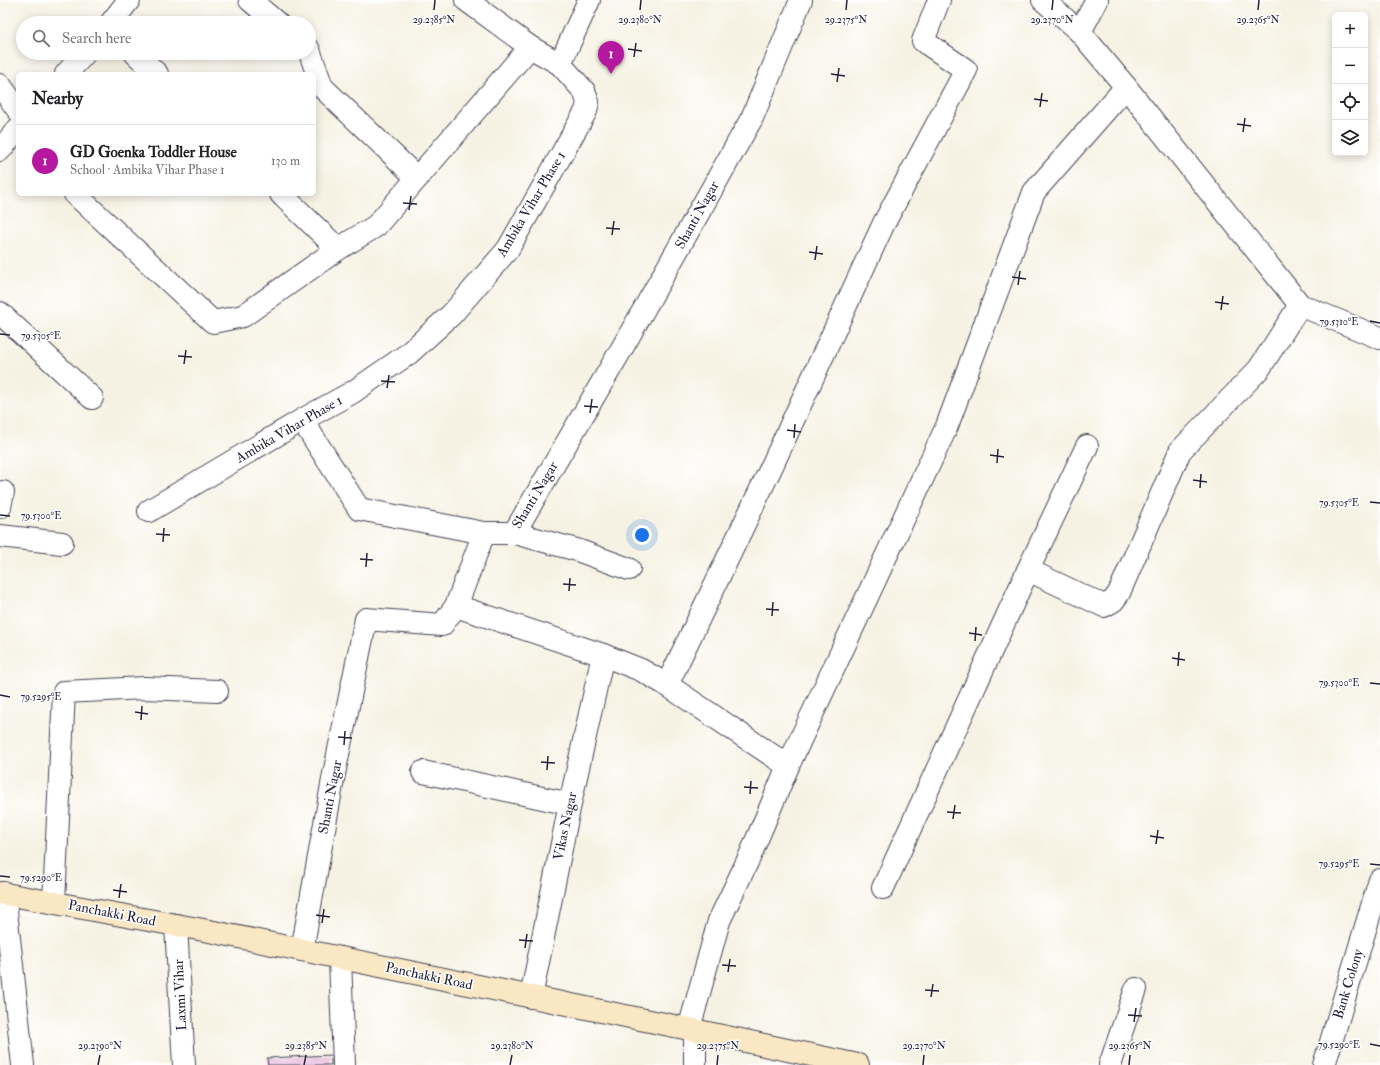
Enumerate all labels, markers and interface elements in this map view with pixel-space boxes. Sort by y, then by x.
map controls [1332,12,1368,156]
button: + [1332,12,1368,48]
text: 29.2385°N [413,14,455,26]
text: 29.2380°N [618,14,662,26]
text: 29.2375°N [825,14,867,26]
text: 29.2370°N [1030,14,1074,26]
text: 29.2365°N [1237,14,1280,26]
search box [16,16,316,60]
icon: search [30,27,52,49]
text: Search here [62,29,131,48]
pin: 1 [598,41,624,74]
button: − [1332,48,1368,84]
button: locate [1332,84,1368,120]
text: Nearby [32,88,83,109]
button: layers [1332,120,1368,156]
text: GD Goenka Toddler House [70,143,237,162]
street label: Ambika Vihar Phase 1 [492,148,569,261]
text: 1 [43,153,47,169]
text: 130 m [271,153,300,169]
text: School · Ambika Vihar Phase 1 [70,162,225,178]
street label: Shanti Nagar [671,177,723,252]
text: 79.5310°E [1319,316,1359,328]
text: 79.5305°E [21,330,61,342]
street label: Ambika Vihar Phase 1 [232,392,345,467]
street label: Shanti Nagar [508,458,562,532]
text: 79.5305°E [1319,497,1359,509]
text: 79.5300°E [21,510,61,522]
your location [632,525,652,545]
text: 79.5300°E [1319,677,1359,689]
text: 79.5295°E [20,691,62,703]
street label: Shanti Nagar [314,758,346,835]
street label: Vikas Nagar [549,789,581,862]
text: 79.5295°E [1318,858,1360,870]
text: 79.5290°E [20,872,62,884]
street label: Panchakki Road [67,896,157,930]
street label: Bank Colony [1329,946,1368,1021]
street label: Laxmi Vihar [170,958,190,1031]
street label: Panchakki Road [384,958,474,994]
text: 79.5290°E [1318,1039,1360,1051]
text: 29.2390°N [78,1040,122,1052]
text: 29.2385°N [285,1040,327,1052]
text: 29.2380°N [490,1040,534,1052]
text: 29.2375°N [697,1040,739,1052]
text: 29.2370°N [902,1040,946,1052]
text: 29.2365°N [1109,1040,1152,1052]

